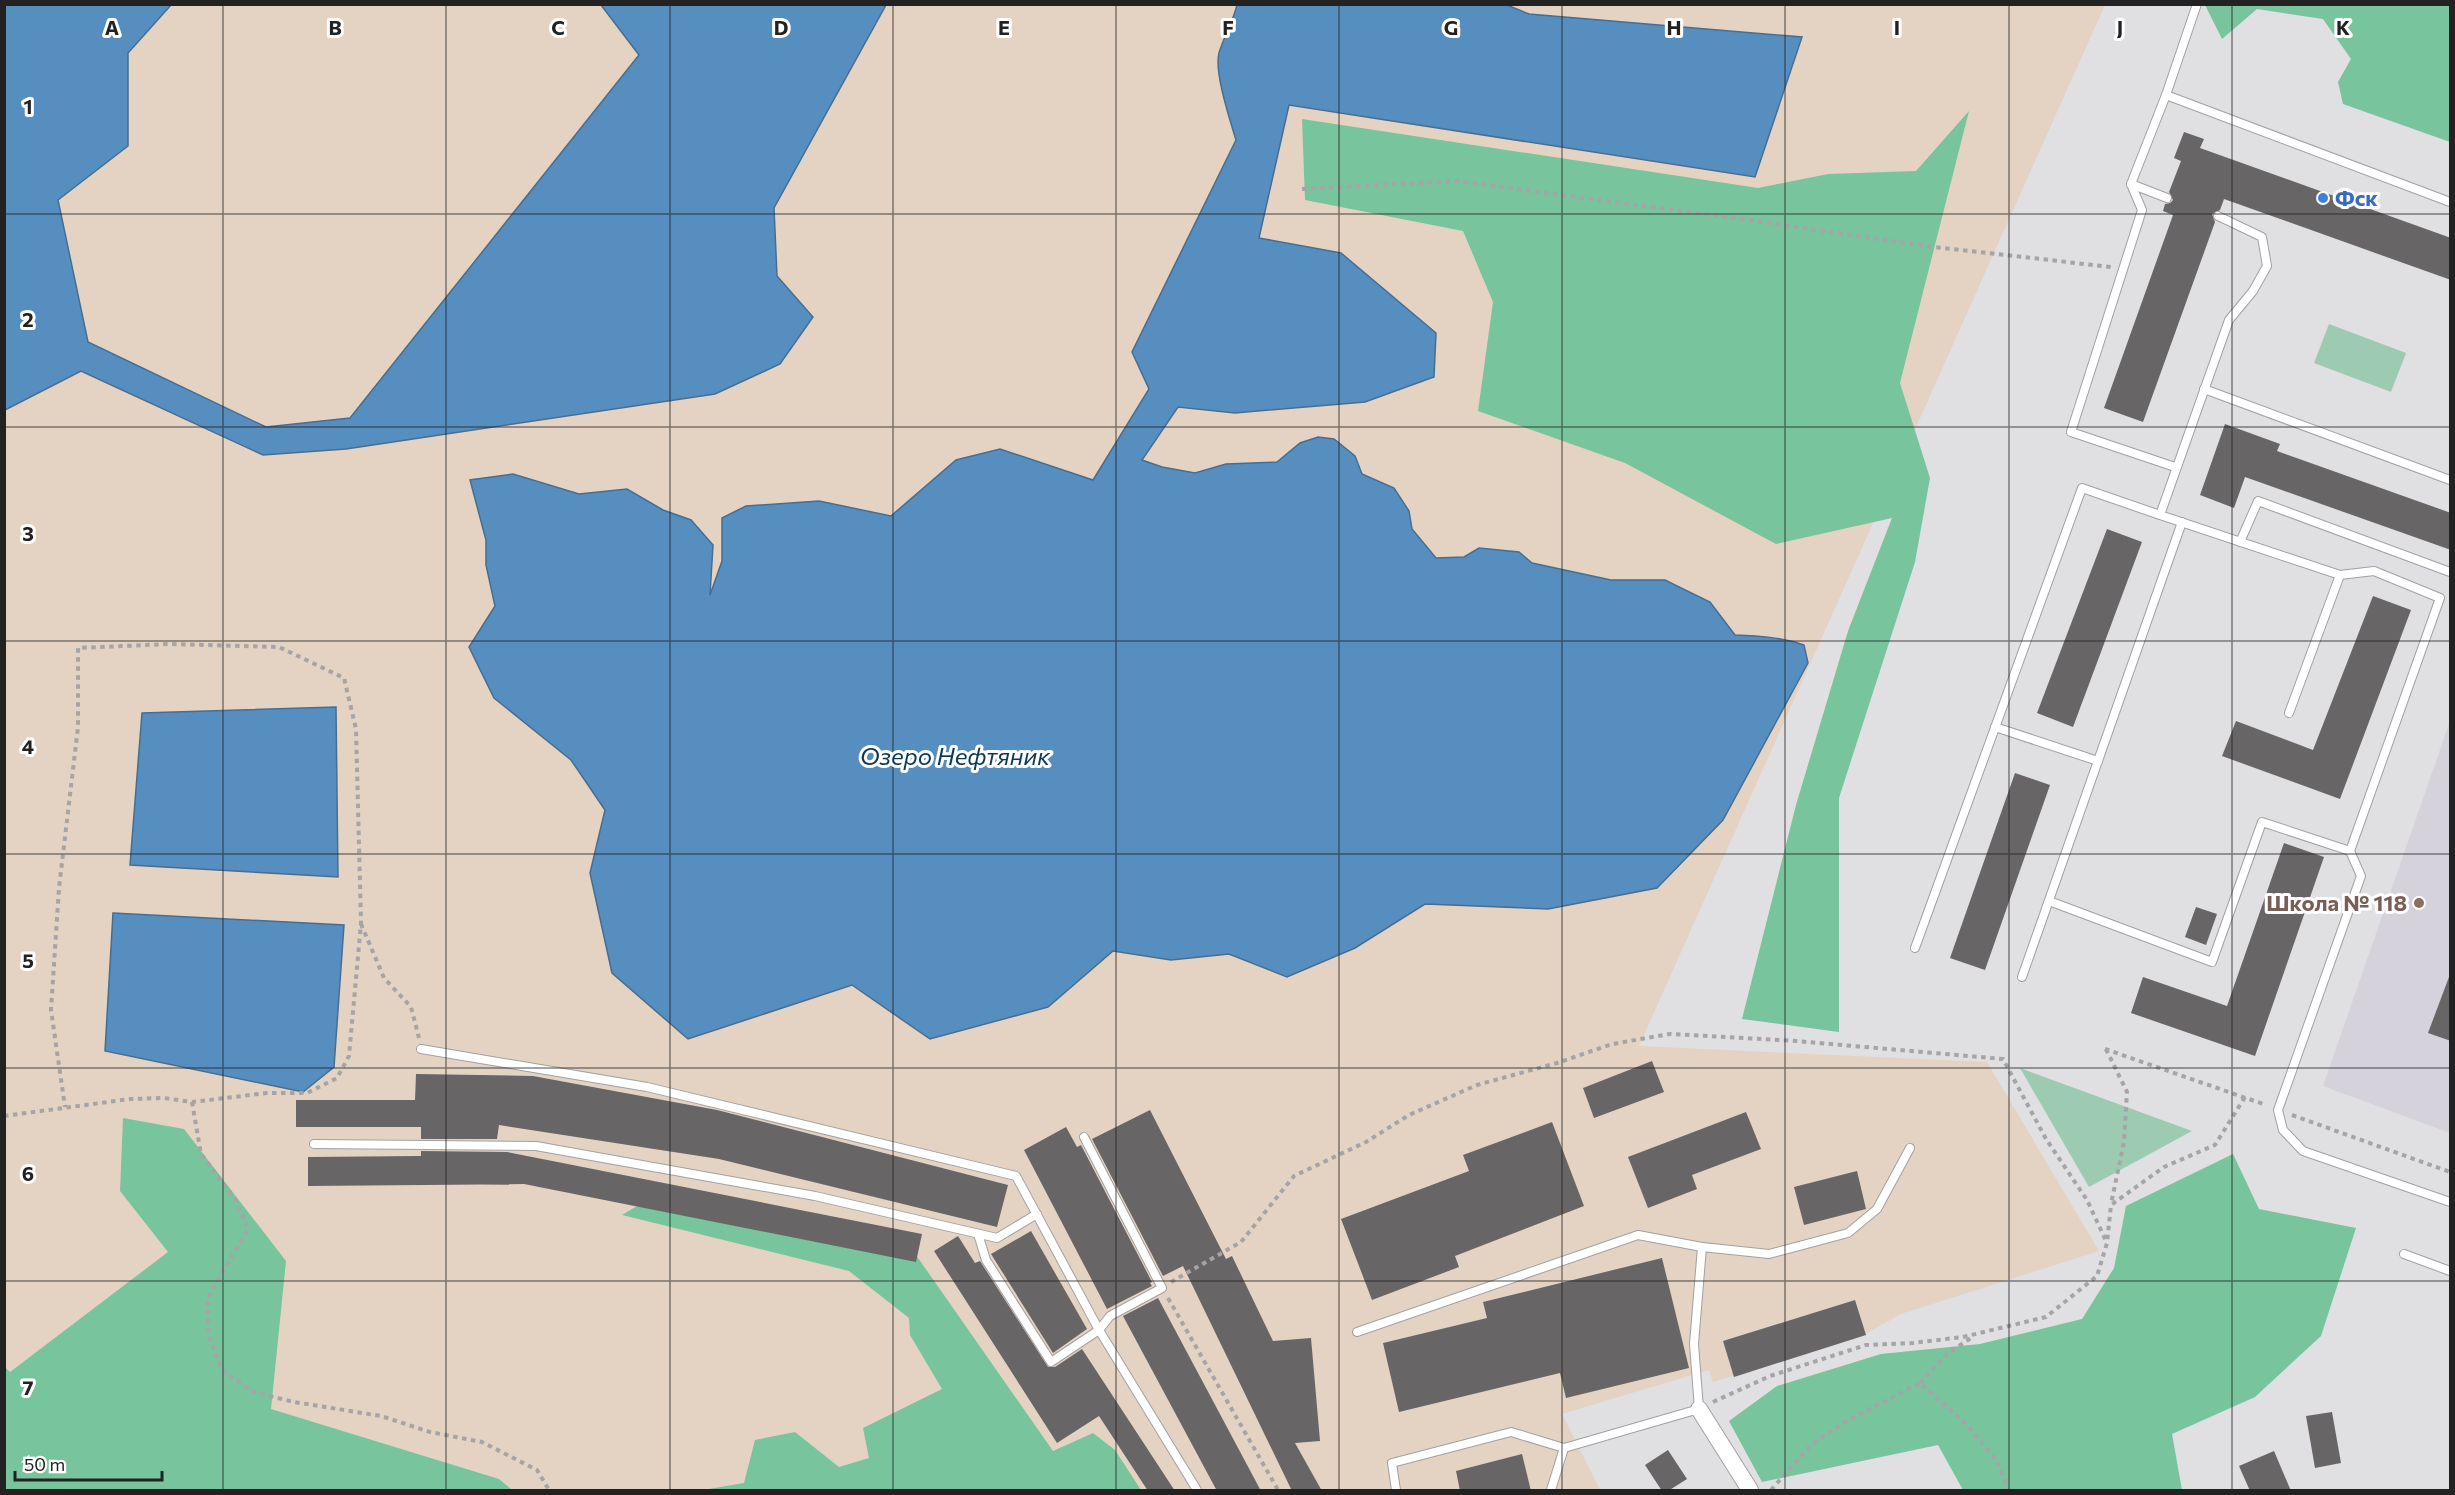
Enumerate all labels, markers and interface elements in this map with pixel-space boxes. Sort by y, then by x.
text: A [105,15,119,39]
text: B [328,15,342,39]
text: C [551,15,565,39]
text: D [774,15,788,39]
text: E [998,15,1010,39]
text: F [1222,15,1234,39]
text: G [1444,15,1458,39]
text: H [1667,15,1682,39]
text: I [1894,15,1900,39]
text: J [2117,15,2123,39]
text: K [2336,15,2350,39]
text: 1 [23,94,33,118]
place label: Фск [2335,184,2378,211]
marker: Фск [2316,191,2330,205]
text: 2 [22,307,34,331]
text: 3 [22,521,34,545]
text: 4 [22,734,34,758]
water label: Озеро Нефтяник [860,741,1051,770]
place label: Школа № 118 [2266,889,2407,916]
marker: Школа № 118 [2412,896,2426,910]
text: 5 [22,948,34,972]
text: 6 [22,1161,34,1185]
text: 7 [23,1375,34,1399]
scale bar [15,1444,162,1482]
text: 50 m [24,1453,65,1475]

